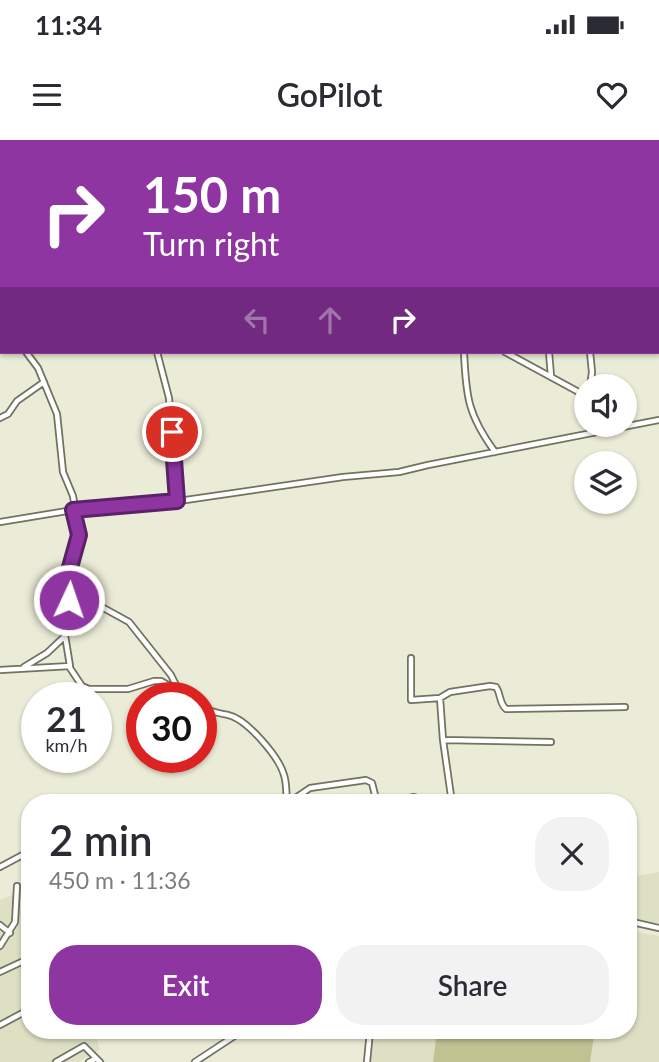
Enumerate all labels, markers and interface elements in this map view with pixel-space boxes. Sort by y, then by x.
text: 11:34 [35,9,102,41]
text: GoPilot [277,75,382,114]
icon: menu [28,76,66,114]
icon: heart [593,76,631,114]
text: 150 m [143,165,281,223]
icon: right [28,168,119,259]
text: Turn right [143,224,279,263]
icon: left [238,301,276,339]
icon: ahead [311,301,349,339]
icon: right [384,301,422,339]
map controls [574,374,637,514]
button: sound [574,374,637,437]
pin [142,402,202,462]
icon: arrive [153,413,191,451]
button: layers [574,451,637,514]
position arrow [32,563,106,637]
speed limit sign: 30 [126,682,217,773]
text: 21 [46,697,87,739]
text: km/h [45,734,88,756]
text: 2 min [49,815,153,865]
button: close [535,817,609,891]
text: 450 m · 11:36 [49,866,191,894]
button: Exit [49,945,322,1025]
button: Share [336,945,609,1025]

